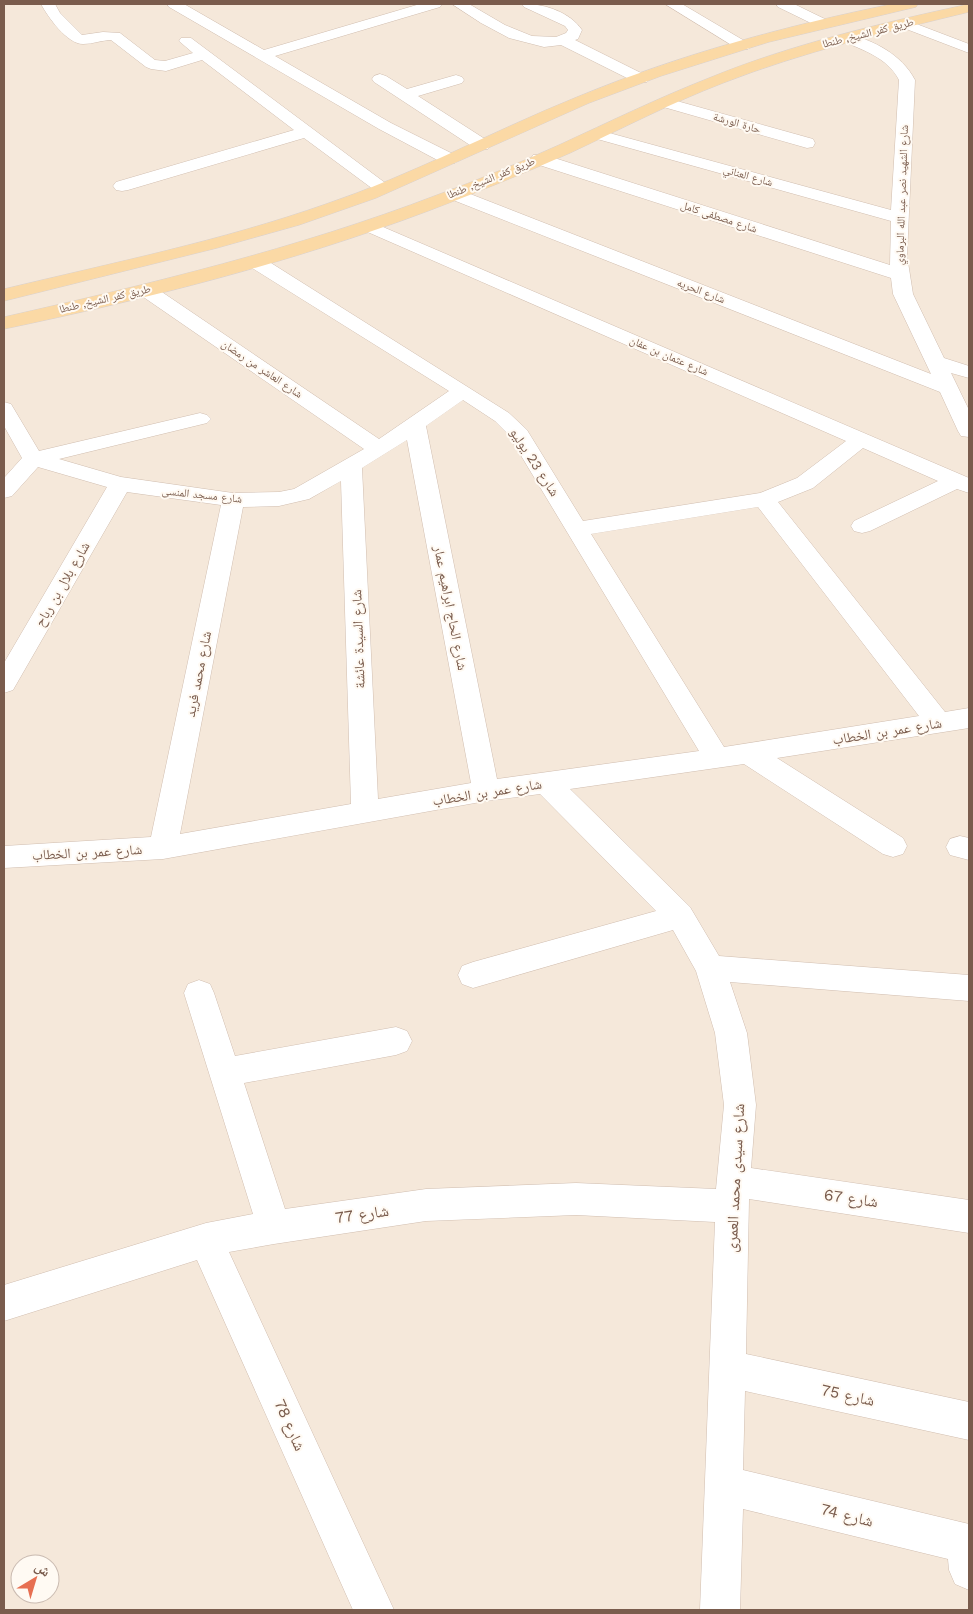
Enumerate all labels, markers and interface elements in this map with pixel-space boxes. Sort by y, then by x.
street label: طريق كفر الشيخ, طنطا [821,15,915,51]
street label: حارة الورشة [712,110,762,136]
street label: شارع الشهيد نصر عبد الله البرماوي [893,125,913,265]
street label: طريق كفر الشيخ, طنطا [445,154,537,202]
street label: شارع العناني [721,163,774,191]
street label: شارع مصطفى كامل [679,199,759,235]
street label: شارع الحريه [675,276,727,306]
street label: طريق كفر الشيخ, طنطا [58,282,152,316]
street label: شارع عثمان بن عفان [628,334,710,378]
street label: شارع العاشر من رمضان [219,337,305,401]
street label: شارع 23 يوليو [505,425,563,500]
street label: شارع مسجد المنسى [161,484,243,506]
street label: شارع بلال بن رباح [31,539,95,630]
street label: شارع الحاج ابراهيم عمار [429,543,471,672]
street label: شارع السيدة عائشة [348,589,370,689]
street label: شارع محمد فريد [182,630,216,719]
street label: شارع عمر بن الخطاب [831,714,943,750]
street label: شارع عمر بن الخطاب [431,775,543,811]
street label: شارع عمر بن الخطاب [32,841,143,865]
street label: شارع سيدى محمد العمرى [722,1103,749,1253]
street label: شارع 67 [823,1185,879,1212]
street label: شارع 77 [334,1201,390,1228]
street label: شارع 75 [819,1380,876,1411]
street label: شارع 78 [269,1396,310,1454]
street label: شارع 74 [818,1499,875,1532]
north arrow [10,1554,60,1604]
text: ش [32,1558,54,1581]

